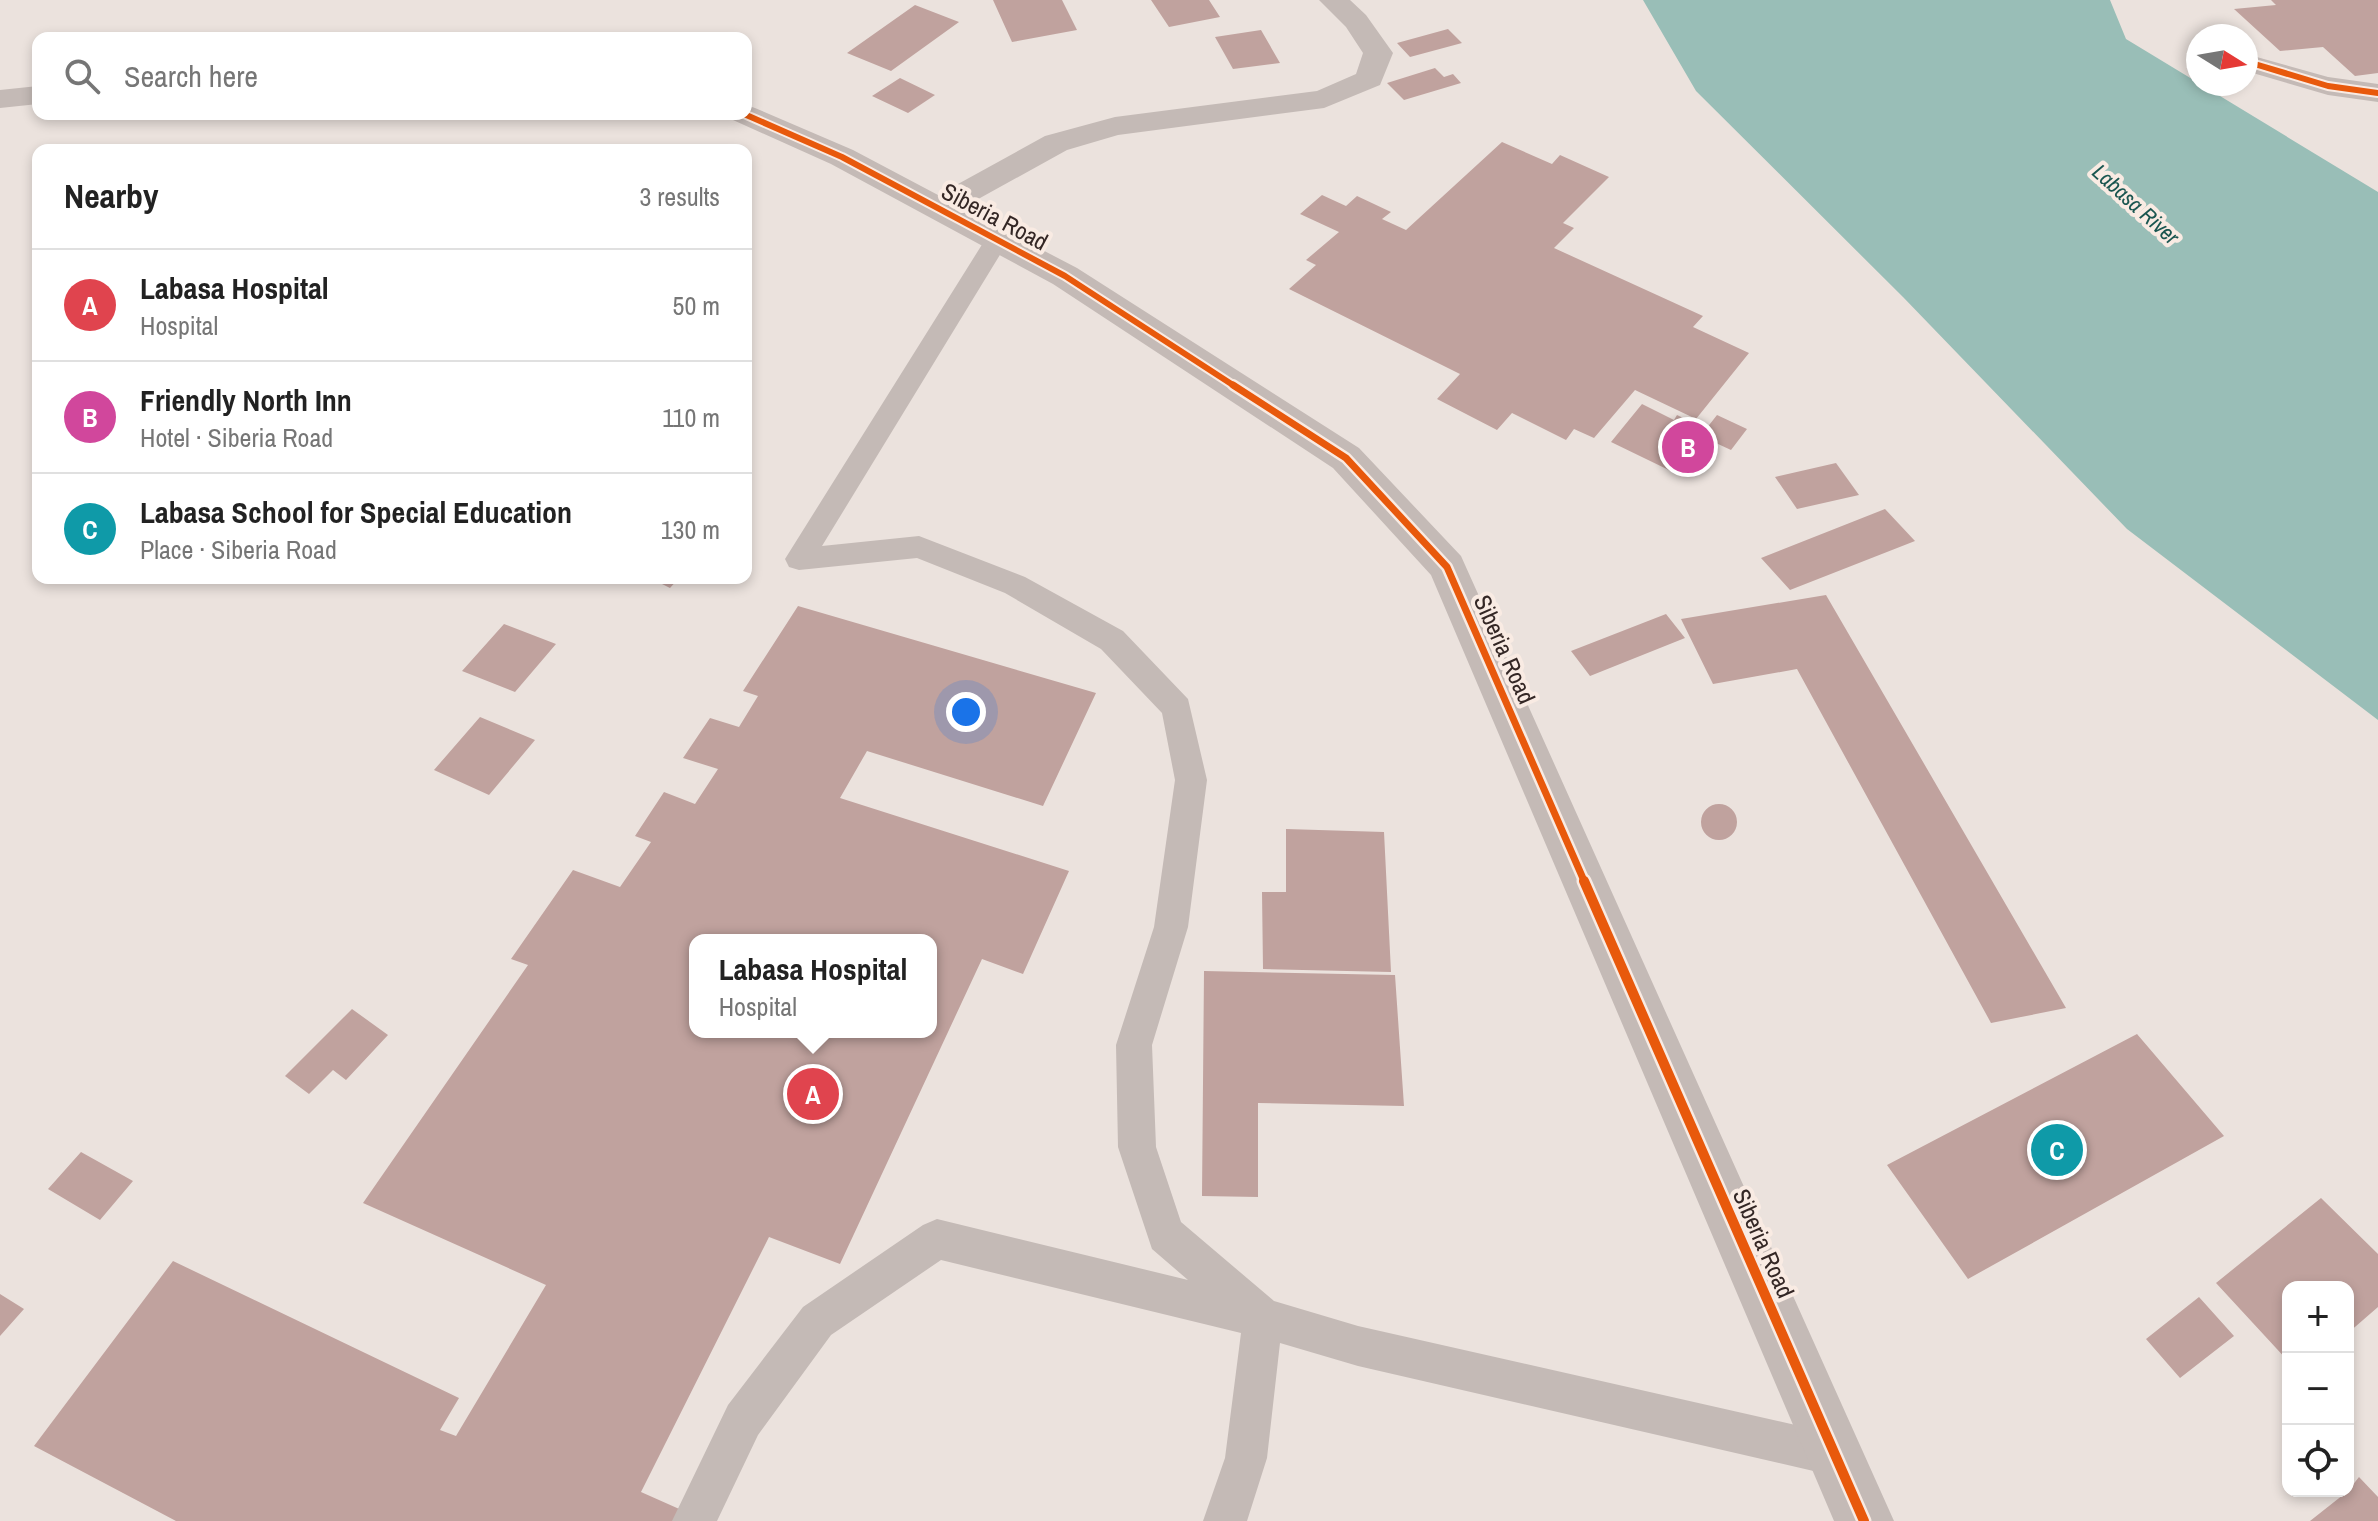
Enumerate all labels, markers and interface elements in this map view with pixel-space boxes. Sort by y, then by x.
north arrow [2186,24,2258,96]
search box [32,32,752,120]
icon: search [60,54,104,98]
text: Search here [124,56,258,96]
water label: Labasa River [2086,157,2187,252]
text: Nearby [64,173,159,219]
street label: Siberia Road [936,175,1054,257]
text: 3 results [639,179,720,214]
text: Labasa Hospital [140,268,329,308]
text: A [82,288,98,323]
text: 50 m [673,288,720,323]
text: Hospital [140,308,218,343]
text: Friendly North Inn [140,380,352,420]
text: B [82,400,98,435]
text: 110 m [662,400,720,435]
pin: B [1662,417,1714,477]
text: Hotel · Siberia Road [140,420,333,455]
text: Labasa School for Special Education [140,492,572,532]
text: C [82,512,98,547]
text: 130 m [661,512,720,547]
text: Place · Siberia Road [140,532,337,567]
street label: Siberia Road [1467,590,1543,708]
your location [946,692,986,732]
popup [689,934,937,1038]
text: Labasa Hospital [719,949,907,989]
text: Hospital [719,989,797,1024]
pin: A [787,1064,839,1124]
pin: C [2031,1120,2083,1180]
street label: Siberia Road [1726,1184,1802,1302]
map controls [2282,1281,2354,1497]
button: + [2282,1281,2354,1353]
button: − [2282,1353,2354,1425]
button: locate [2282,1425,2354,1497]

